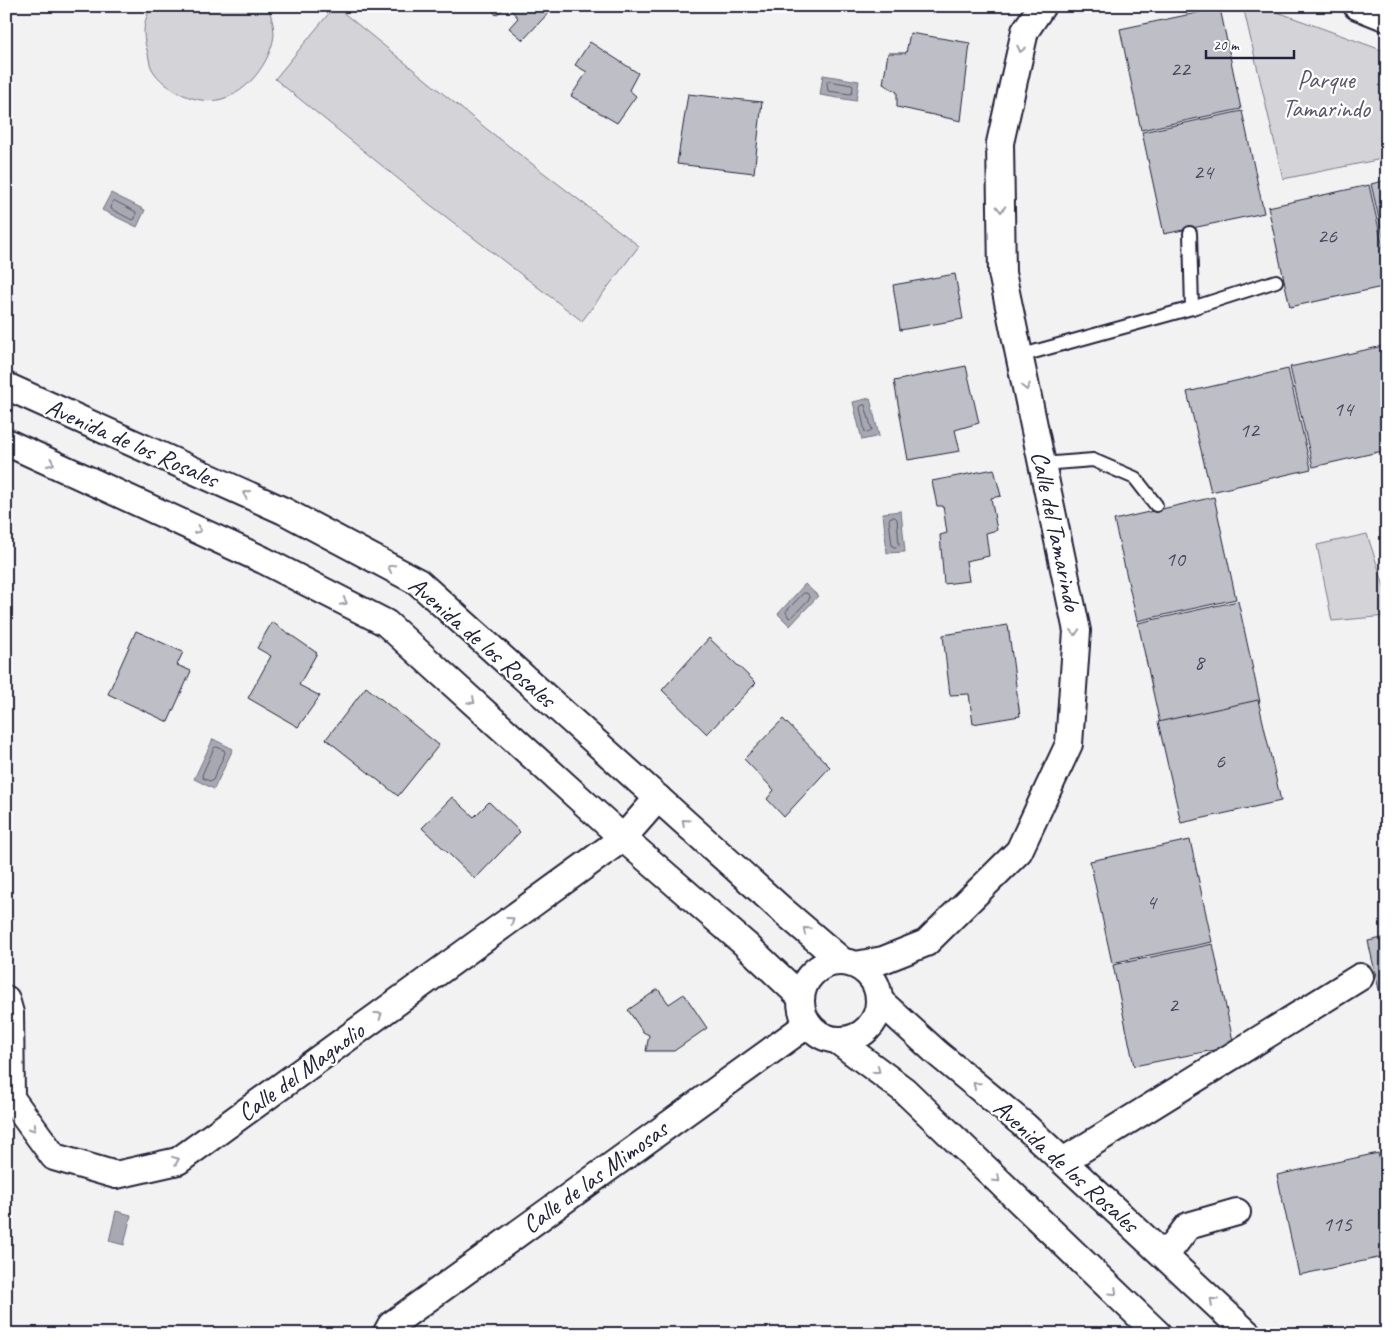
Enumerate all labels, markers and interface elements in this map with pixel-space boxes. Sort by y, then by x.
scale bar [1206,28,1293,60]
text: 20 m [1213,36,1240,55]
one-way arrow [1016,45,1027,53]
house number: 22 [1170,55,1192,83]
park label: Parque Tamarindo [1282,64,1371,125]
house number: 24 [1193,158,1215,186]
one-way arrow [996,206,1006,213]
house number: 26 [1317,222,1338,250]
one-way arrow [1020,382,1031,391]
street label: Avenida de los Rosales [41,391,225,496]
house number: 14 [1333,395,1355,423]
house number: 12 [1239,416,1261,444]
street label: Calle del Tamarindo [1023,448,1089,615]
one-way arrow [46,456,55,467]
one-way arrow [242,489,251,500]
one-way arrow [193,524,202,535]
house number: 10 [1165,545,1187,573]
one-way arrow [387,564,396,574]
street label: Avenida de los Rosales [402,569,564,716]
one-way arrow [339,596,348,606]
one-way arrow [1070,628,1081,636]
house number: 8 [1194,648,1206,676]
one-way arrow [466,695,475,704]
house number: 6 [1215,747,1226,775]
one-way arrow [682,819,691,828]
house number: 4 [1146,888,1158,916]
one-way arrow [505,916,514,926]
one-way arrow [803,927,812,936]
house number: 2 [1168,991,1180,1019]
one-way arrow [373,1012,383,1021]
street label: Calle del Magnolio [231,1015,372,1129]
one-way arrow [871,1064,881,1073]
one-way arrow [973,1083,982,1091]
street label: Avenida de los Rosales [987,1092,1147,1241]
street label: Calle de las Mimosas [516,1112,676,1241]
one-way arrow [27,1122,36,1132]
one-way arrow [171,1156,180,1166]
one-way arrow [991,1173,1000,1182]
house number: 115 [1322,1210,1353,1238]
one-way arrow [1108,1286,1117,1295]
one-way arrow [1209,1297,1218,1306]

